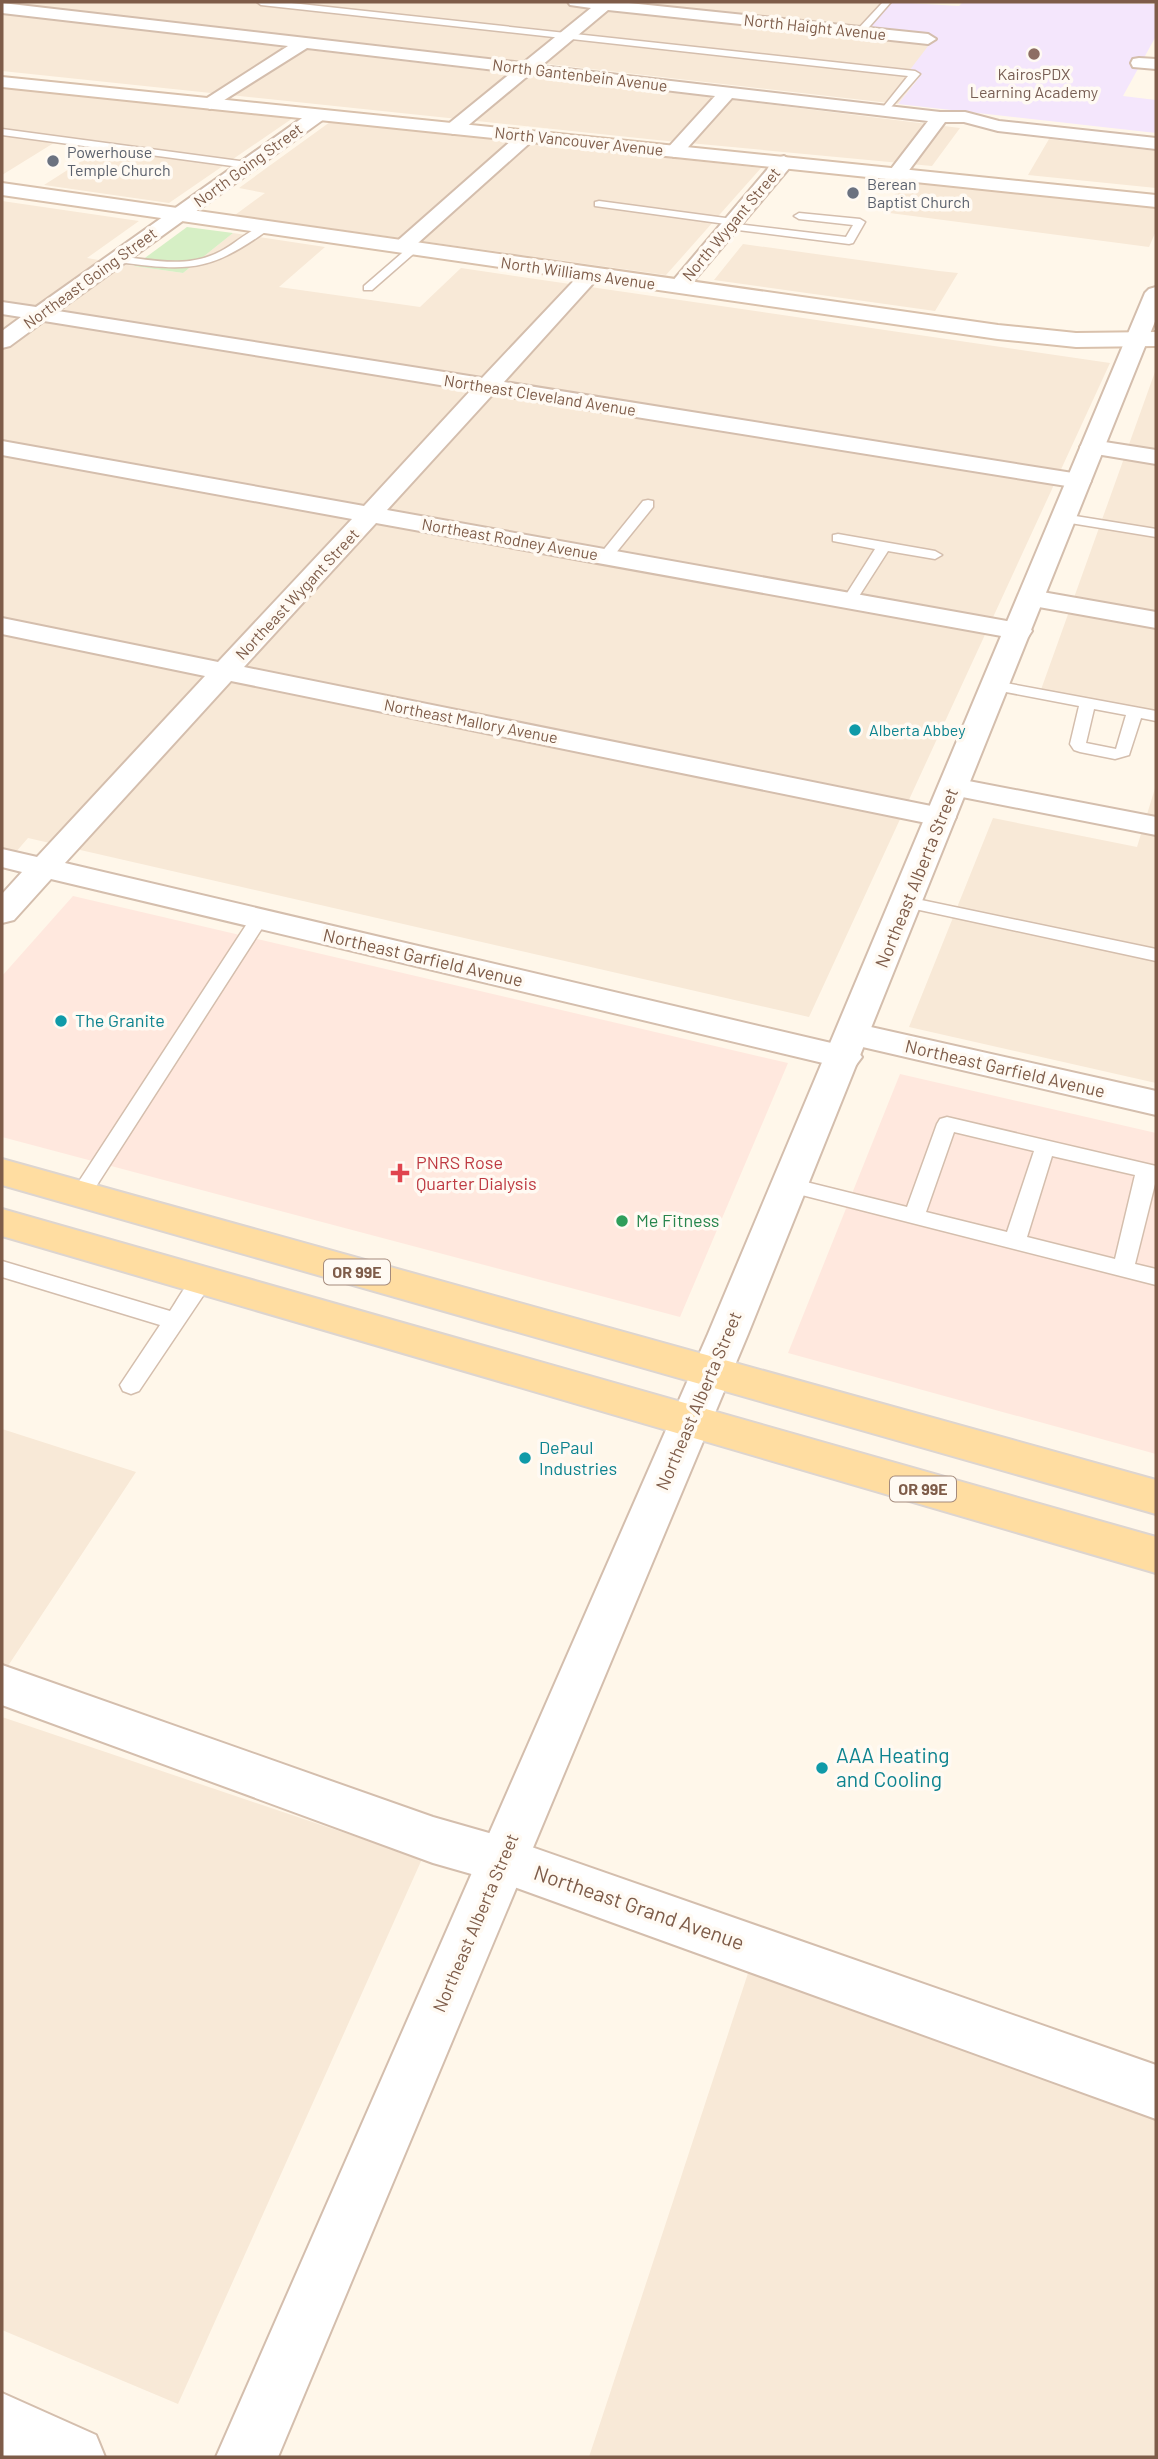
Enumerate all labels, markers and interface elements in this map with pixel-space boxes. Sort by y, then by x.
street label: North Haight Avenue [743,10,887,43]
marker: KairosPDX Learning Academy [1026,46,1042,62]
street label: North Gantenbein Avenue [491,54,669,95]
place label: KairosPDX Learning Academy [970,64,1099,101]
street label: North Going Street [190,119,306,210]
street label: North Vancouver Avenue [494,122,665,159]
place label: Powerhouse Temple Church [67,142,171,179]
marker: Powerhouse Temple Church [45,153,61,169]
street label: North Wygant Street [678,163,784,284]
place label: Berean Baptist Church [867,174,970,211]
marker: Berean Baptist Church [845,185,861,201]
street label: Northeast Going Street [19,223,160,332]
street label: North Williams Avenue [500,252,657,293]
street label: Northeast Cleveland Avenue [443,370,637,419]
street label: Northeast Rodney Avenue [420,514,600,563]
street label: Northeast Wygant Street [231,524,362,663]
street label: Northeast Mallory Avenue [383,694,560,747]
place label: Alberta Abbey [869,720,966,739]
marker: Alberta Abbey [847,722,863,738]
street label: Northeast Alberta Street [870,784,962,971]
street label: Northeast Garfield Avenue [321,923,525,991]
place label: The Granite [75,1009,165,1031]
marker: The Granite [53,1013,69,1029]
street label: Northeast Garfield Avenue [903,1034,1107,1102]
place label: PNRS Rose Quarter Dialysis [416,1151,537,1194]
marker: PNRS Rose Quarter Dialysis [390,1163,410,1183]
place label: Me Fitness [636,1209,719,1231]
marker: Me Fitness [614,1213,630,1229]
road number: OR 99E [324,1260,390,1284]
street label: Northeast Alberta Street [650,1308,746,1493]
place label: DePaul Industries [539,1436,617,1479]
marker: DePaul Industries [517,1450,533,1466]
road number: OR 99E [890,1476,956,1502]
place label: AAA Heating and Cooling [836,1742,949,1791]
marker: AAA Heating and Cooling [814,1760,830,1776]
street label: Northeast Alberta Street [427,1830,523,2015]
street label: Northeast Grand Avenue [531,1859,748,1954]

